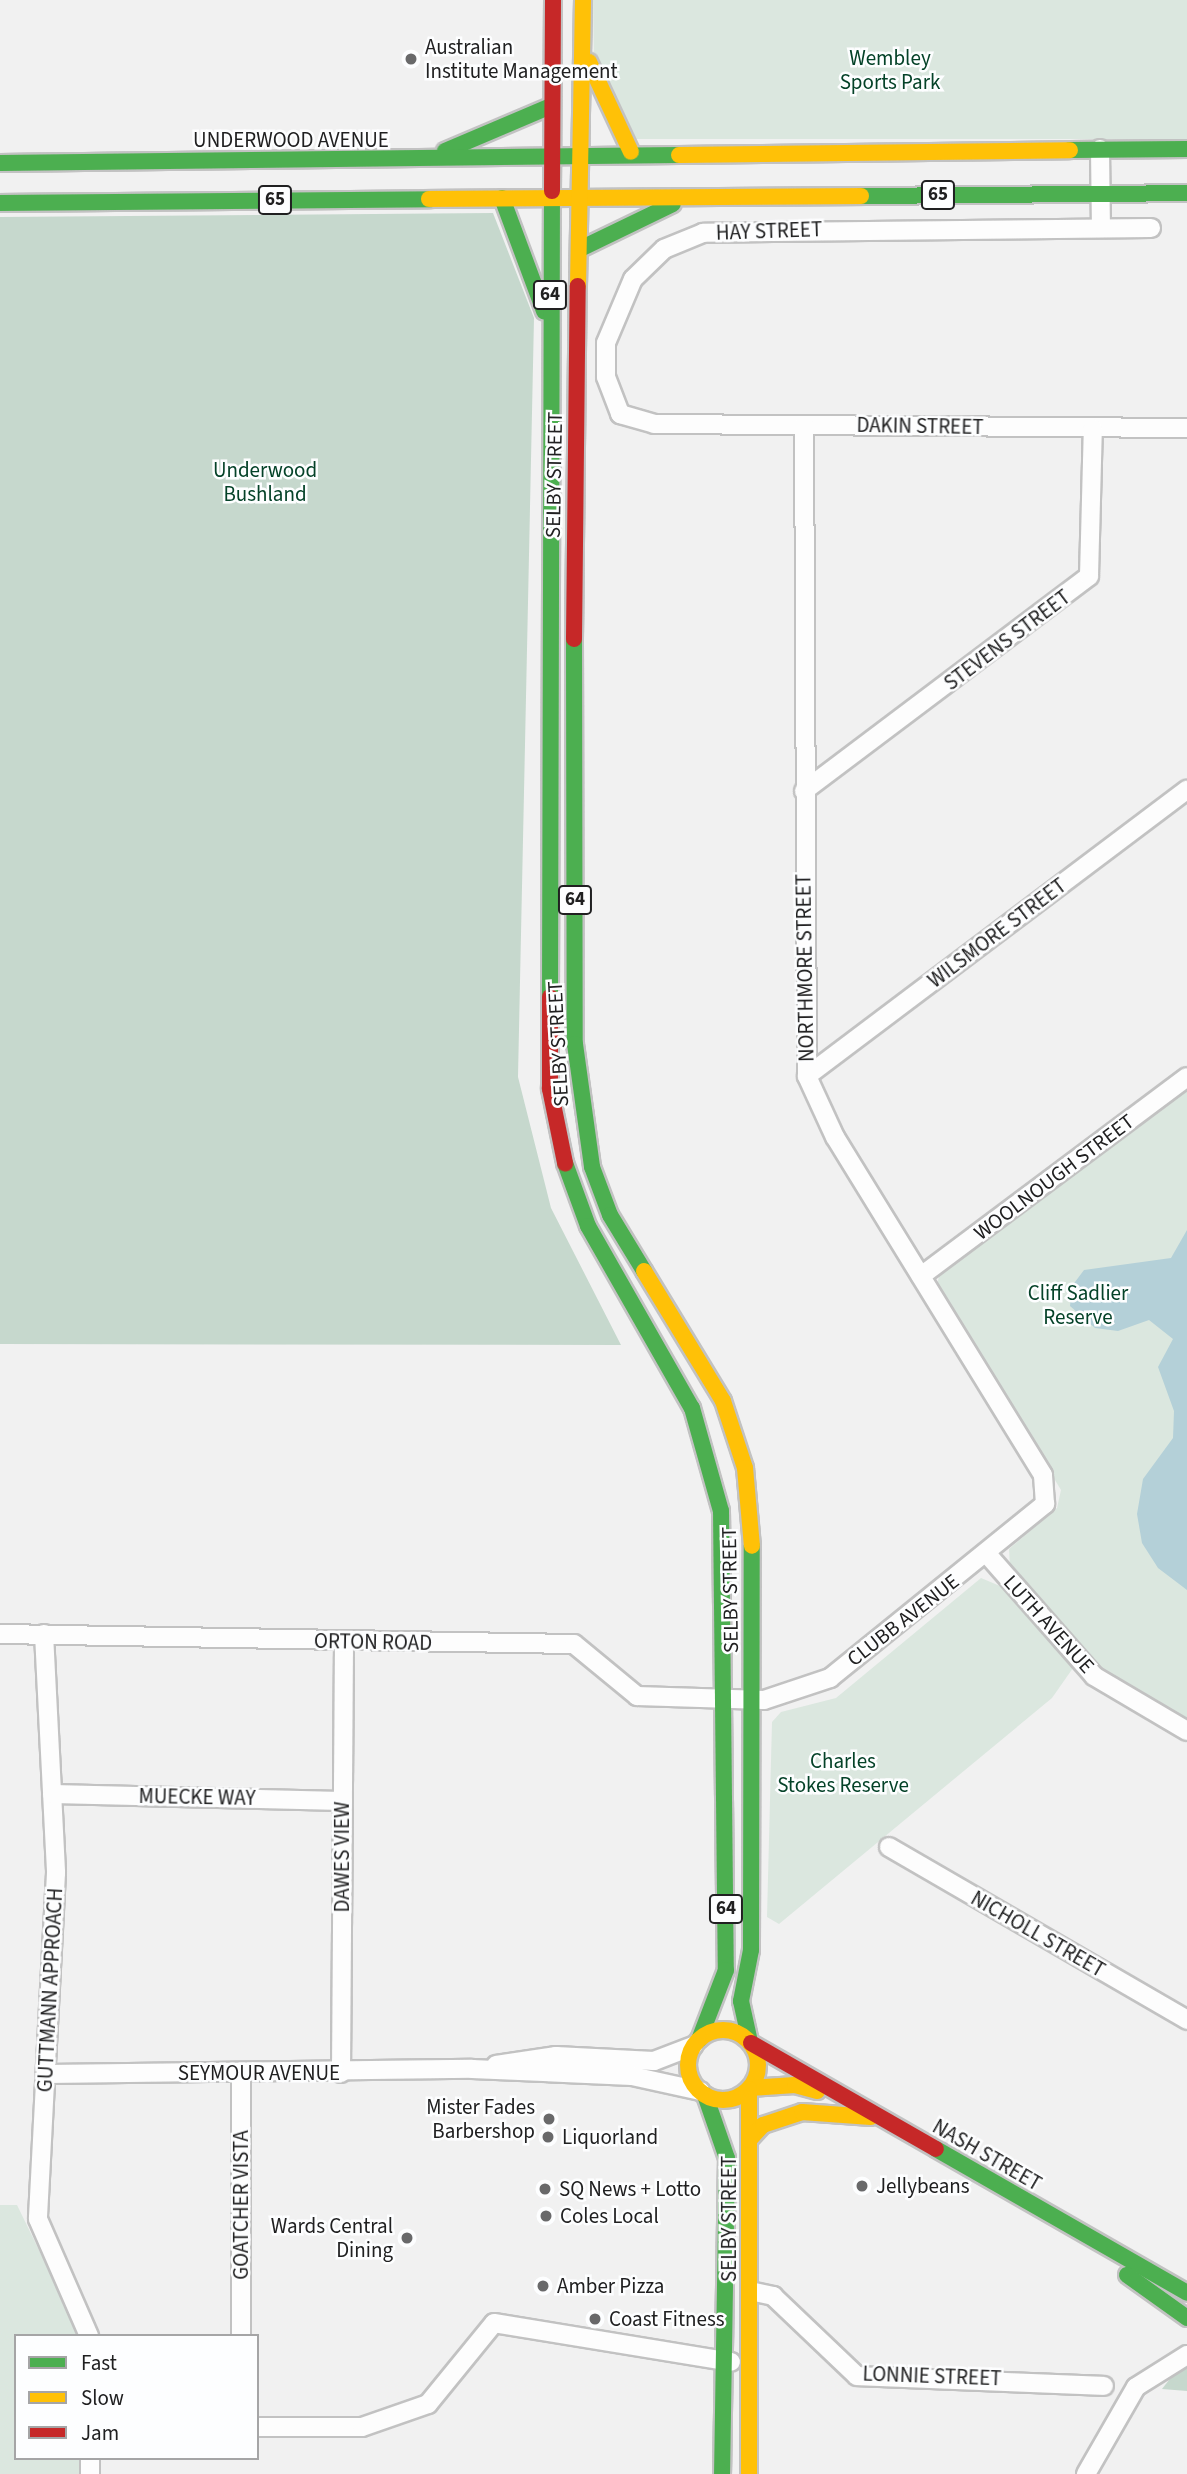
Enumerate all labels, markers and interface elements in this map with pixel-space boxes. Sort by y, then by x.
place label: Australian Institute Management [425,34,618,84]
park label: Wembley Sports Park [840,45,940,95]
marker: Australian Institute Management [403,51,419,67]
street label: UNDERWOOD AVENUE [193,127,389,153]
road number: 65 [920,180,956,210]
road number: 65 [258,184,292,216]
street label: HAY STREET [715,217,823,245]
road number: 64 [532,280,568,310]
street label: SELBY STREET [540,412,568,538]
street label: DAKIN STREET [856,412,984,440]
park label: Underwood Bushland [213,457,317,507]
street label: STEVENS STREET [939,584,1075,696]
street label: WILSMORE STREET [923,873,1071,993]
street label: NORTHMORE STREET [791,874,819,1062]
road number: 64 [558,885,592,916]
street label: SELBY STREET [542,980,574,1108]
street label: WOOLNOUGH STREET [969,1109,1139,1245]
park label: Cliff Sadlier Reserve [1028,1280,1128,1330]
street label: SELBY STREET [716,1527,744,1653]
street label: CLUBB AVENUE [842,1568,964,1672]
street label: LUTH AVENUE [998,1570,1100,1678]
street label: ORTON ROAD [314,1628,432,1656]
park label: Charles Stokes Reserve [777,1748,909,1798]
street label: MUECKE WAY [138,1783,256,1811]
street label: DAWES VIEW [329,1801,355,1913]
street label: NICHOLL STREET [966,1885,1110,1983]
street label: GUTTMANN APPROACH [32,1887,68,2093]
road number: 64 [708,1894,744,1924]
street label: SEYMOUR AVENUE [178,2060,340,2086]
place label: Mister Fades Barbershop [426,2094,535,2144]
marker: Mister Fades Barbershop [541,2111,557,2127]
street label: NASH STREET [928,2114,1046,2196]
place label: Liquorland [562,2124,658,2150]
marker: Liquorland [540,2129,556,2145]
street label: GOATCHER VISTA [228,2130,254,2280]
street label: SELBY STREET [716,2156,742,2282]
place label: Jellybeans [876,2173,970,2199]
place label: SQ News + Lotto [559,2176,701,2202]
marker: Jellybeans [854,2178,870,2194]
marker: SQ News + Lotto [537,2181,553,2197]
place label: Coles Local [560,2203,659,2229]
marker: Coles Local [538,2208,554,2224]
place label: Wards Central Dining [271,2213,393,2263]
marker: Wards Central Dining [399,2230,415,2246]
place label: Amber Pizza [557,2273,664,2299]
marker: Amber Pizza [535,2278,551,2294]
place label: Coast Fitness [609,2306,724,2332]
marker: Coast Fitness [587,2311,603,2327]
legend [14,2334,259,2460]
text: Fast [81,2348,117,2378]
street label: LONNIE STREET [862,2361,1002,2391]
text: Slow [81,2383,124,2413]
text: Jam [81,2418,119,2448]

